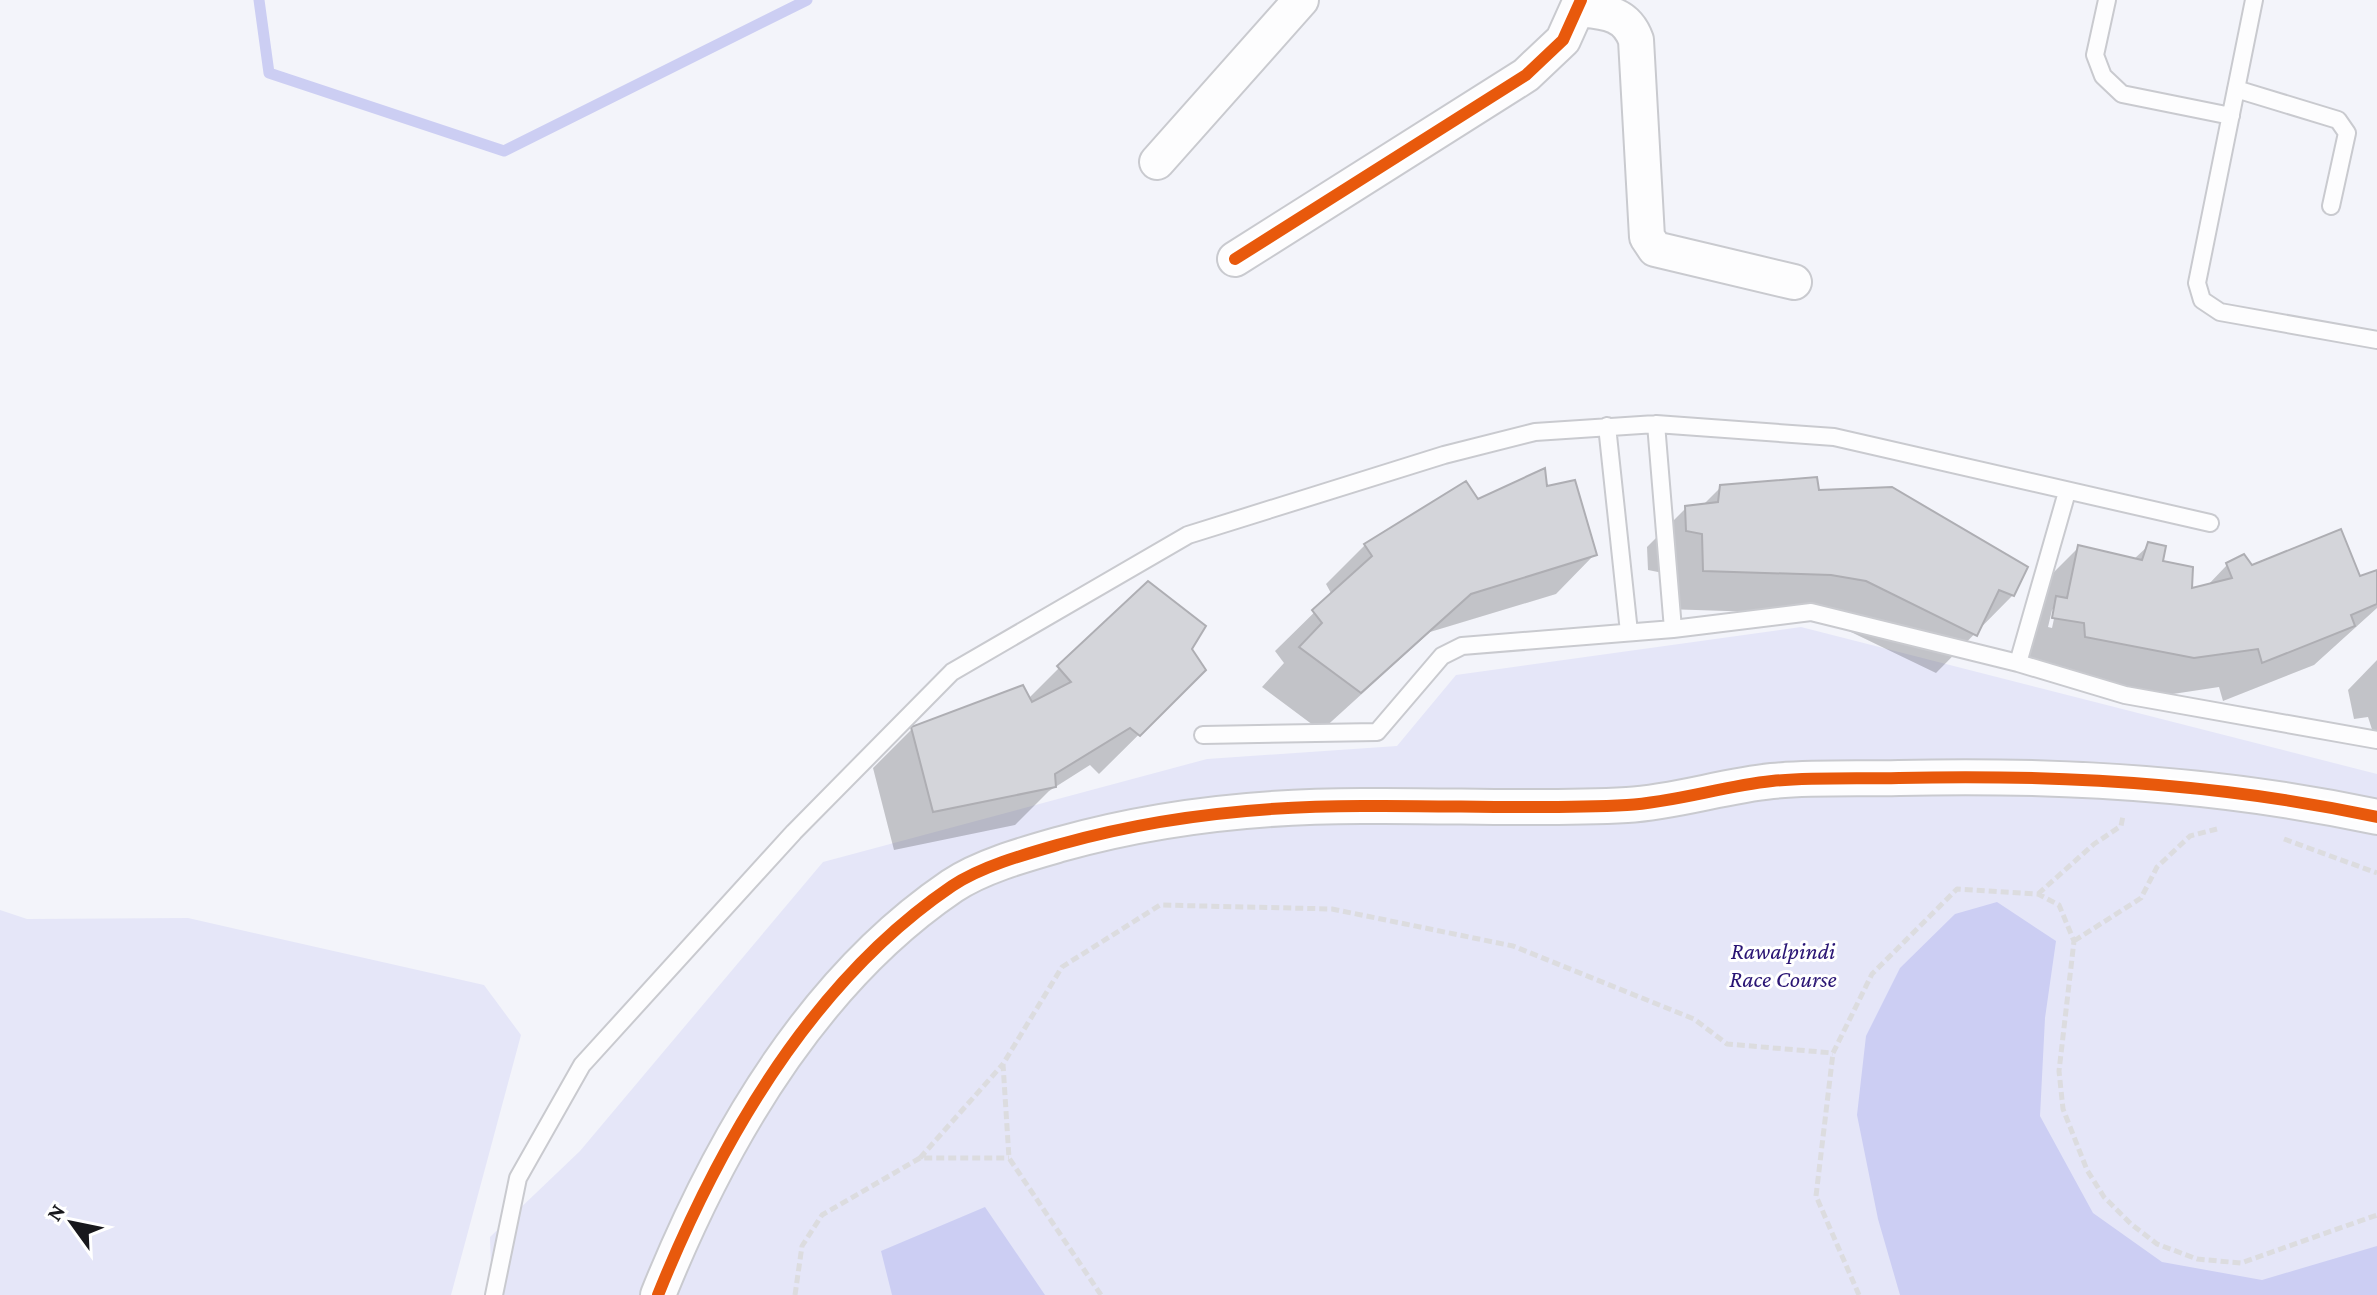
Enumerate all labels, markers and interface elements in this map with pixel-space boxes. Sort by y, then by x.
park label: Rawalpindi Race Course [1729,937,1837,992]
north arrow [32,1183,112,1263]
text: N [41,1199,70,1225]

